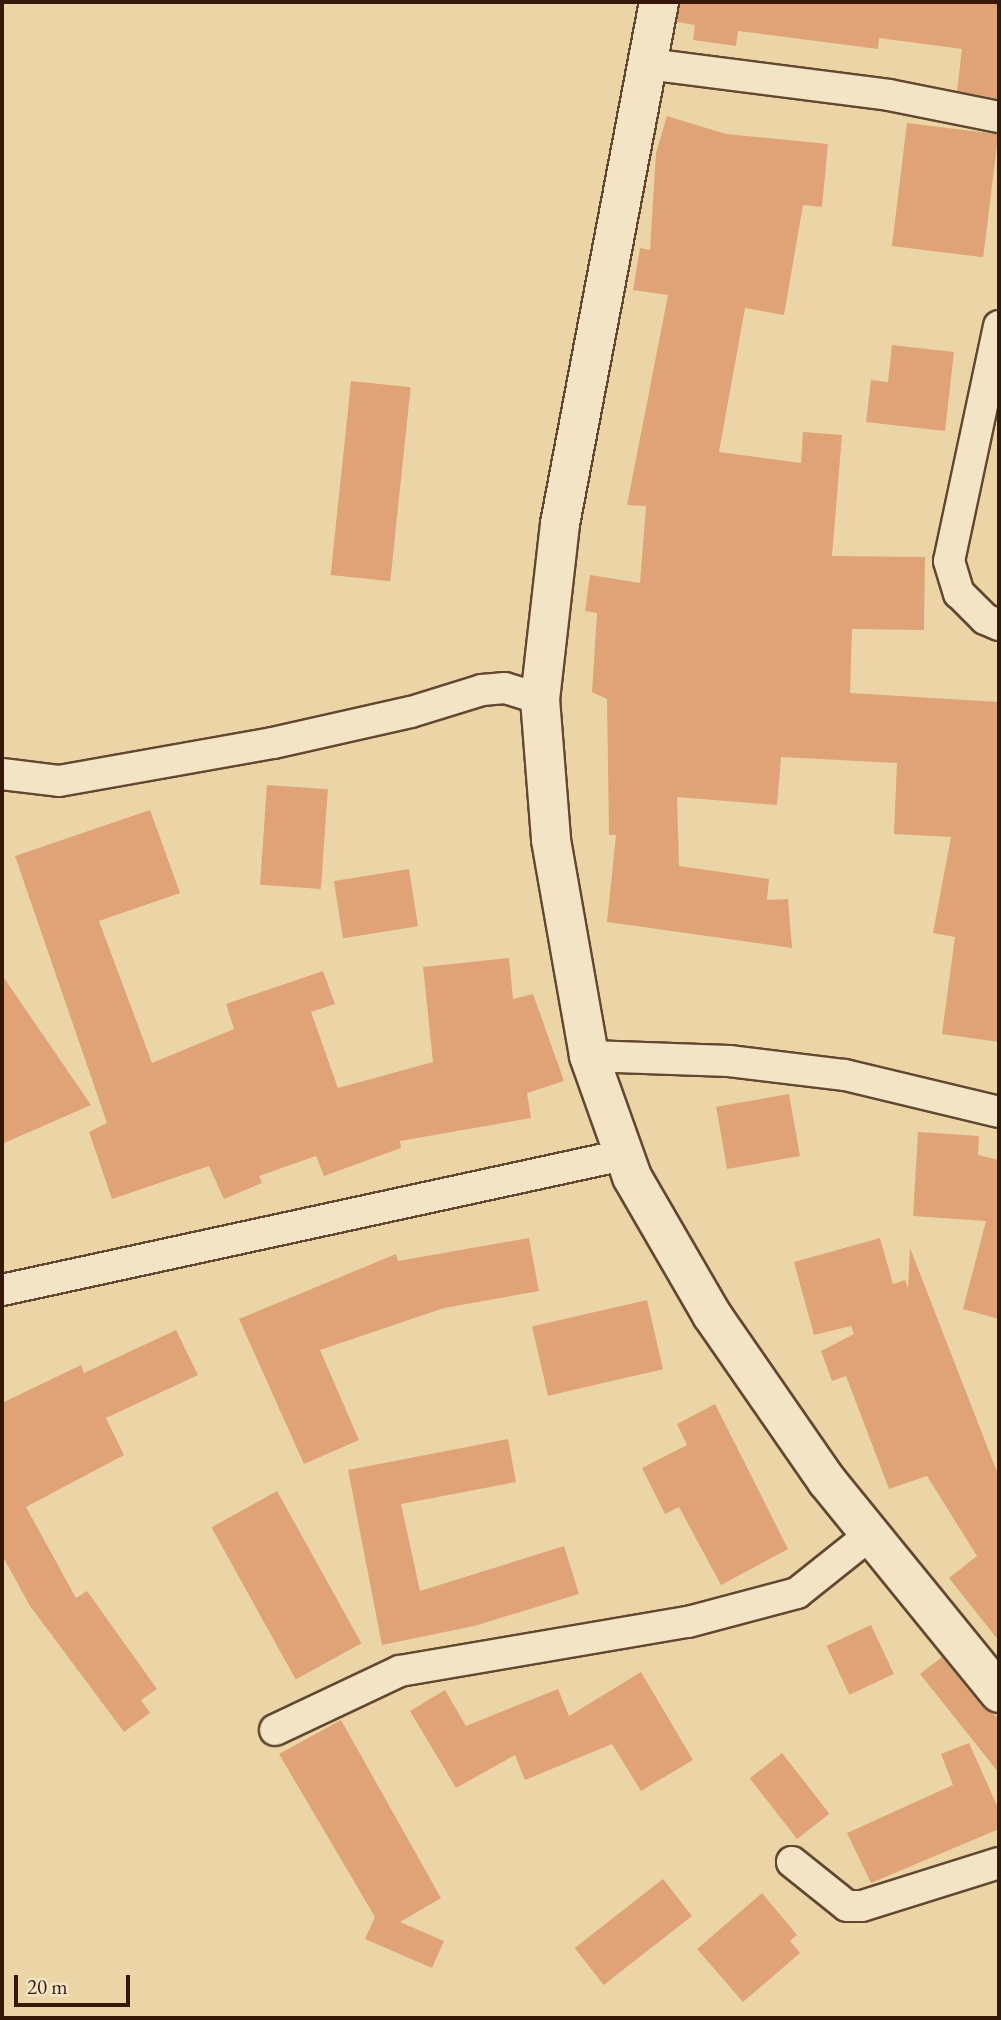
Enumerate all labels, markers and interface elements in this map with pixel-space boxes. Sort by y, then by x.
scale bar [18,1960,133,2004]
text: 20 m [27,1973,68,2000]

